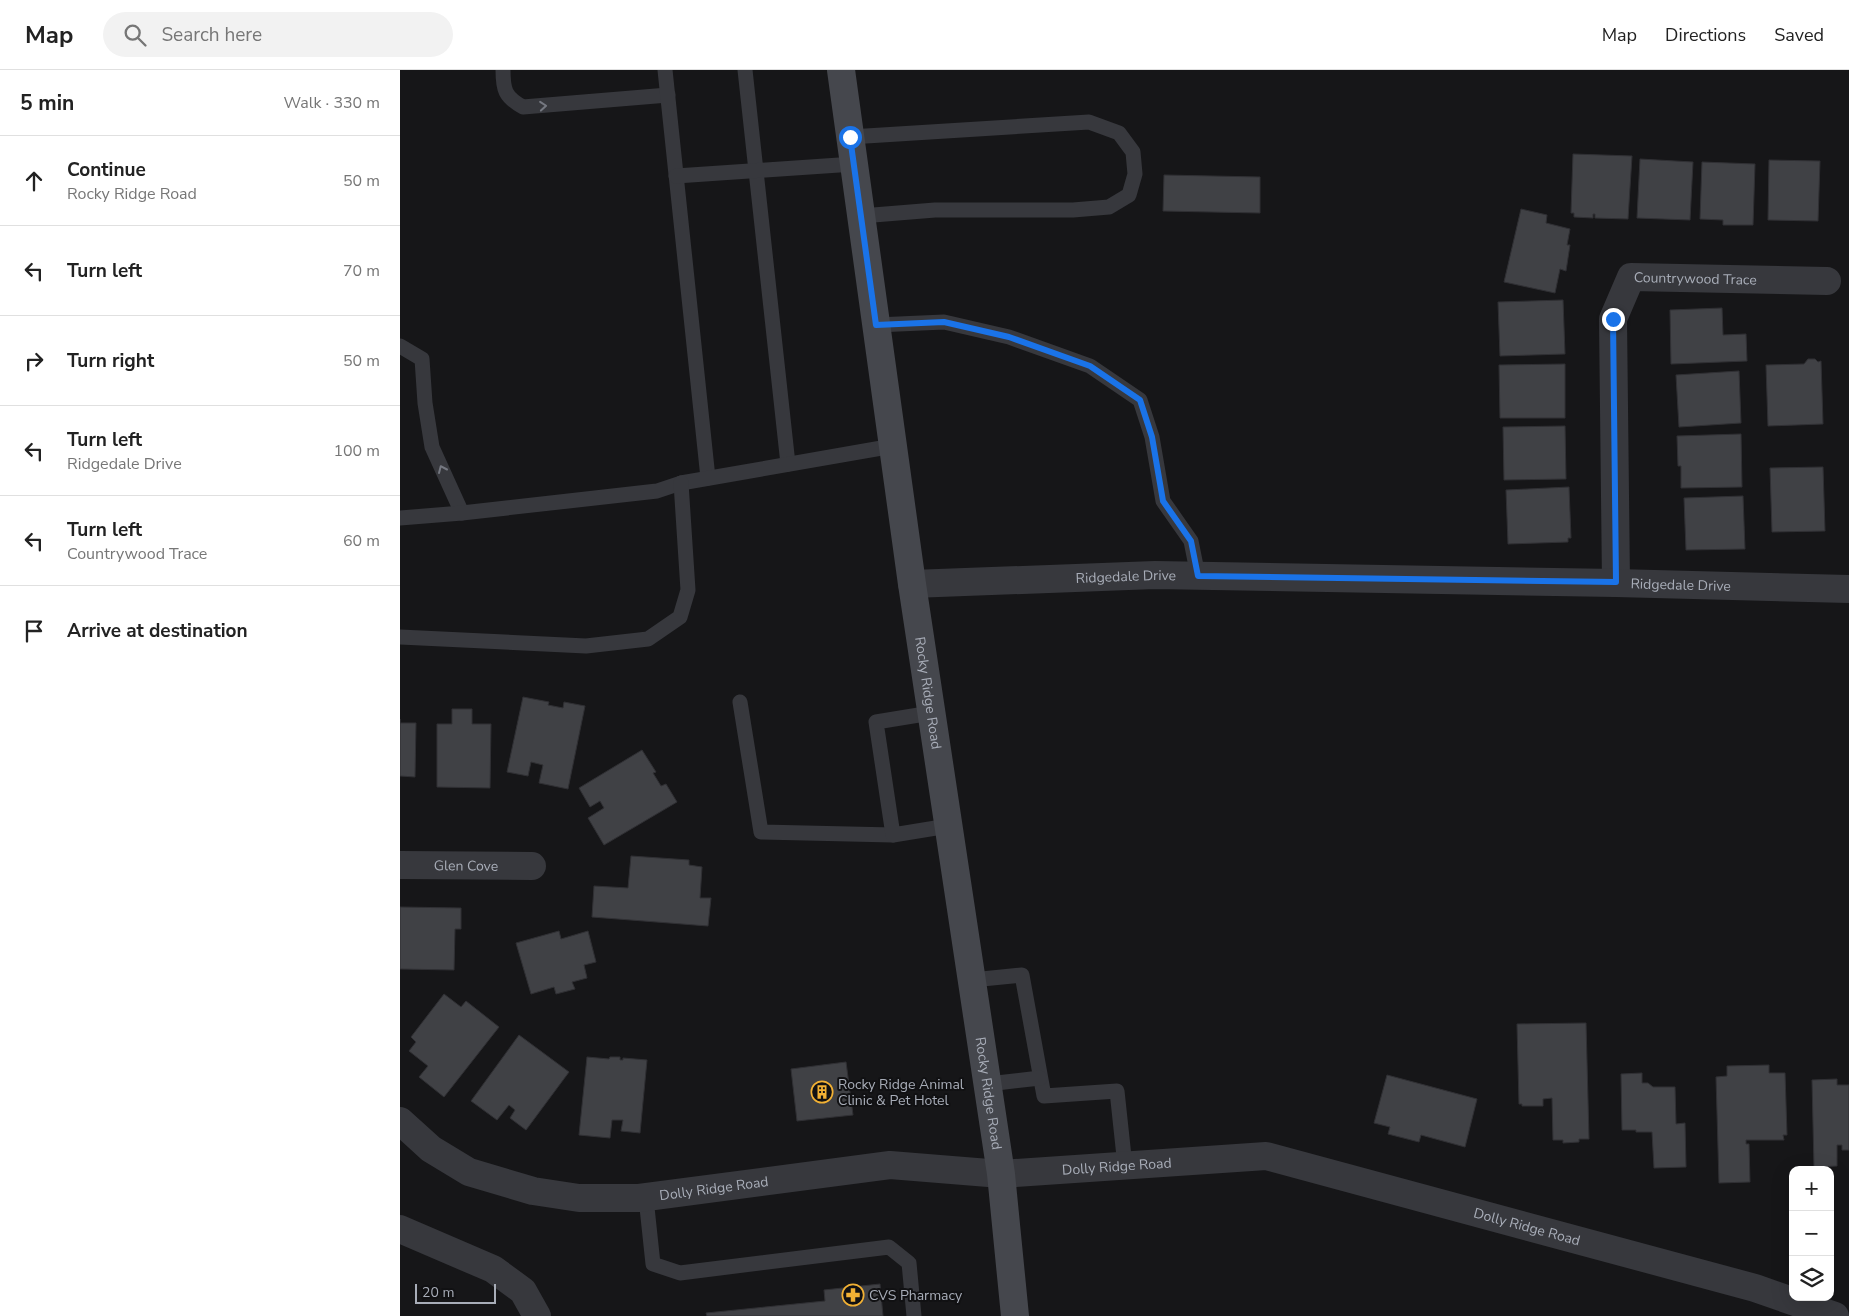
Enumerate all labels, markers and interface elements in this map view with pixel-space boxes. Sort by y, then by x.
search box [103,12,453,57]
text: Map [25,19,73,51]
icon: search [121,21,149,49]
text: Search here [161,22,262,48]
text: Map [1602,23,1637,47]
text: Directions [1665,23,1746,47]
text: Saved [1774,23,1824,47]
text: 5 min [20,89,74,117]
text: Walk · 330 m [284,92,380,114]
one-way arrow [539,100,547,111]
route start [839,126,862,149]
text: Continue [67,157,146,183]
icon: ahead [20,167,48,195]
text: 50 m [343,170,380,192]
text: Rocky Ridge Road [67,183,197,205]
icon: left [20,257,48,285]
text: Turn left [67,258,142,284]
text: 70 m [343,260,380,282]
street label: Countrywood Trace [1634,268,1757,289]
route end [1602,308,1625,331]
icon: right [20,347,48,375]
text: Turn right [67,348,154,374]
text: 50 m [343,350,380,372]
text: Turn left [67,427,142,453]
icon: left [20,437,48,465]
text: 100 m [333,440,380,462]
text: Ridgedale Drive [67,453,182,475]
one-way arrow [437,465,448,474]
text: Turn left [67,517,142,543]
icon: left [20,527,48,555]
text: 60 m [343,530,380,552]
text: Countrywood Trace [67,543,207,565]
street label: Ridgedale Drive [1075,565,1176,587]
street label: Ridgedale Drive [1630,574,1731,595]
icon: arrive [20,617,48,645]
text: Arrive at destination [67,618,248,644]
street label: Rocky Ridge Road [911,635,946,751]
street label: Glen Cove [434,856,498,875]
street label: Rocky Ridge Road [971,1036,1007,1151]
place label: Rocky Ridge Animal Clinic & Pet Hotel [838,1075,965,1110]
building icon: Rocky Ridge Animal Clinic & Pet Hotel [810,1080,834,1104]
street label: Dolly Ridge Road [1061,1153,1172,1179]
map controls [1789,1166,1834,1301]
button: + [1789,1166,1834,1211]
street label: Dolly Ridge Road [658,1172,770,1205]
street label: Dolly Ridge Road [1472,1203,1583,1250]
button: − [1789,1211,1834,1256]
button: layers [1789,1256,1834,1301]
scale bar [415,1281,496,1304]
text: 20 m [422,1283,454,1302]
pharmacy icon: CVS Pharmacy [841,1283,865,1307]
place label: CVS Pharmacy [869,1286,963,1305]

